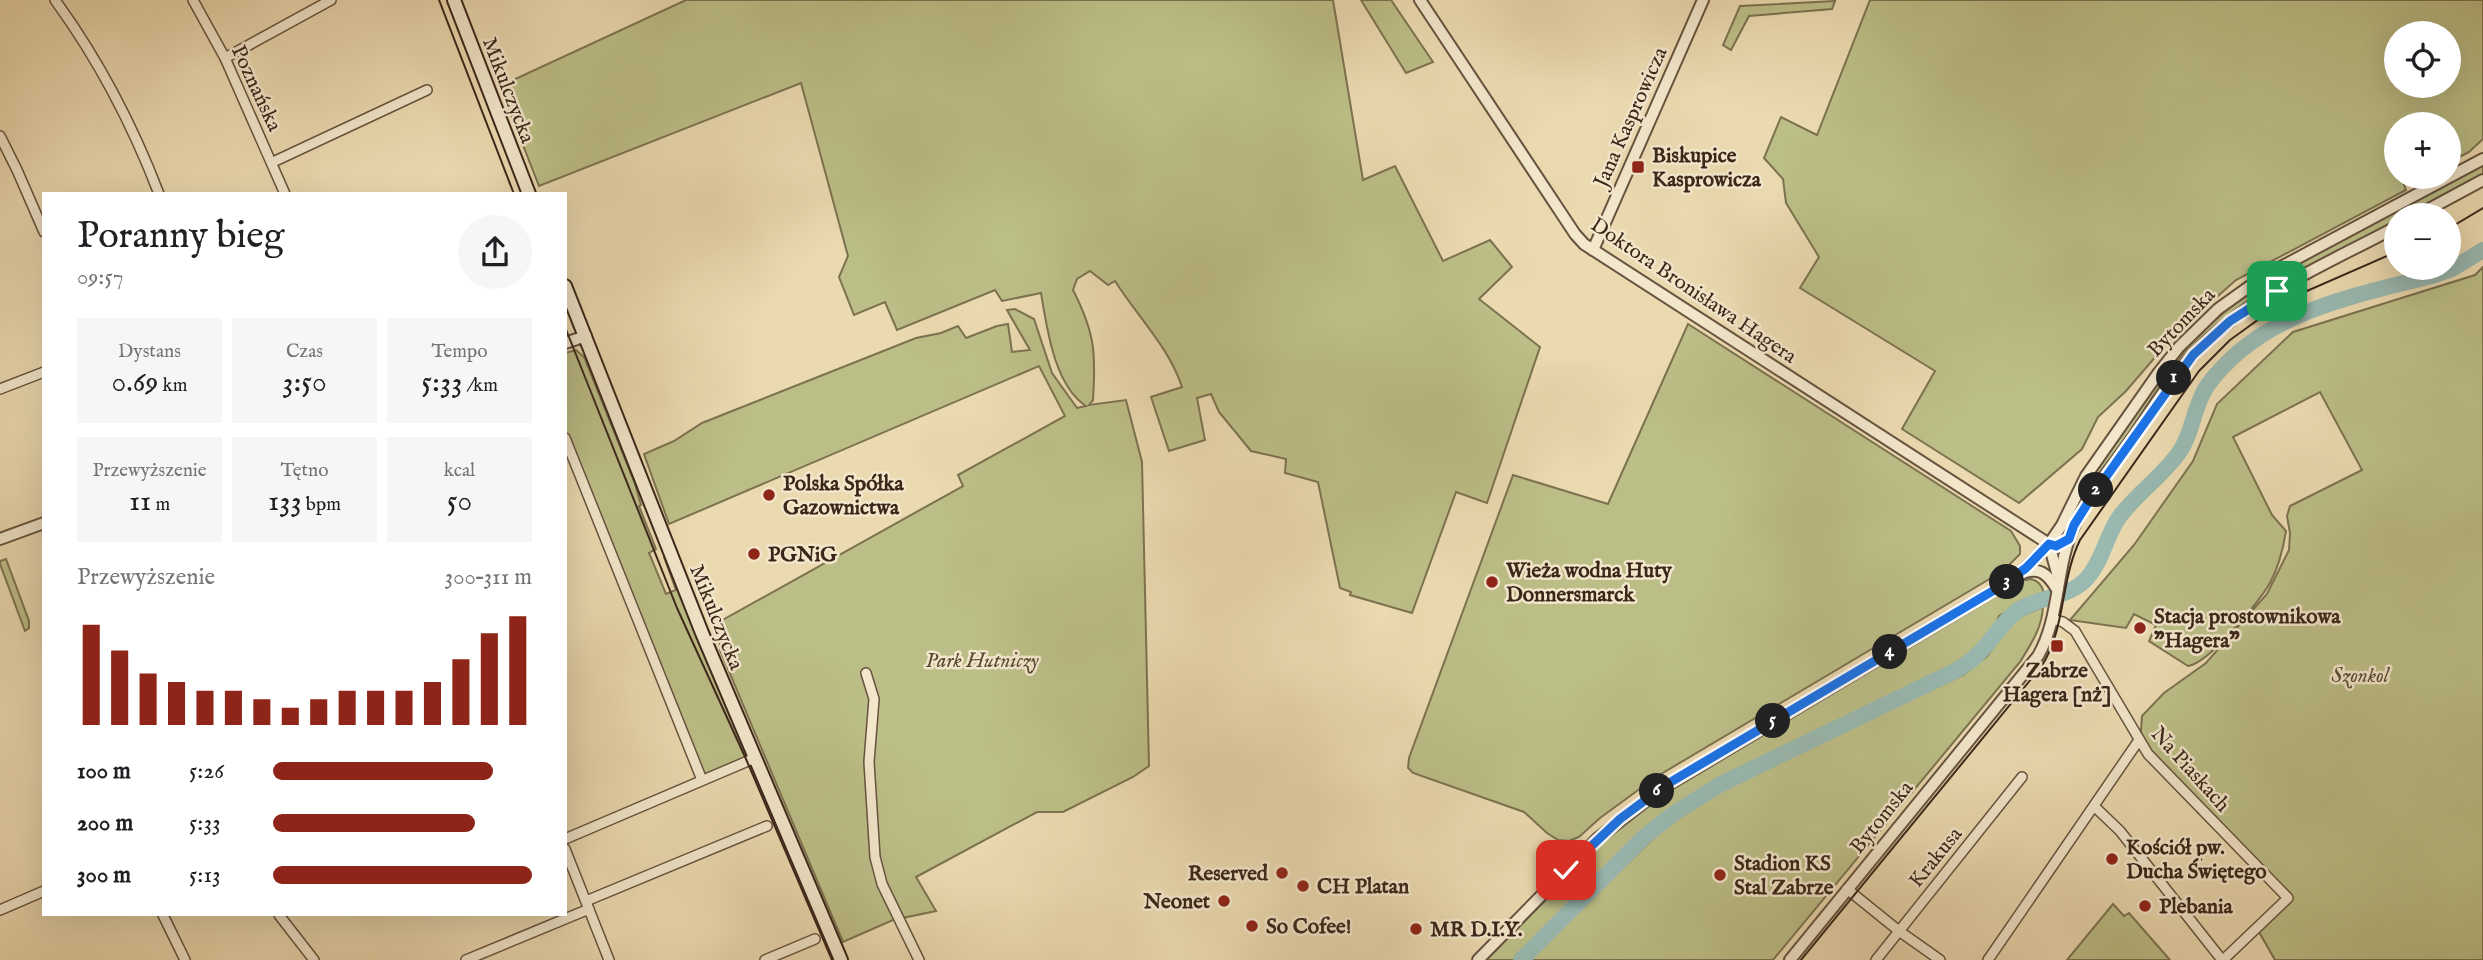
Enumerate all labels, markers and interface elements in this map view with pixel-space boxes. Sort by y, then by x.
map controls [2384,21,2461,280]
button: locate [2384,21,2461,98]
street label: Mikulczycka [475,34,540,148]
street label: Poznańska [224,41,288,137]
street label: Jana Kasprowicza [1588,42,1675,194]
button: + [2384,112,2461,189]
place label: Biskupice Kasprowicza [1652,143,1762,194]
marker: Biskupice Kasprowicza [1630,159,1646,175]
button: − [2384,203,2461,280]
street label: Doktora Bronisława Hagera [1585,212,1802,371]
text: Poranny bieg [77,213,284,261]
button: share [458,215,532,289]
pin [2247,261,2307,321]
text: 09:57 [77,263,124,292]
icon: arrive [2258,272,2296,310]
street label: Bytomska [2142,282,2223,364]
text: Dystans [118,340,181,364]
text: Czas [286,340,323,364]
text: Tempo [431,340,488,364]
pin: 1 [2156,360,2192,396]
text: 0.69 [112,364,158,402]
text: 3:50 [282,364,327,402]
text: 5:33 [421,364,462,402]
text: 1 [2170,365,2177,389]
text: km [158,374,187,398]
text: /km [462,374,498,398]
text: Przewyższenie [92,459,207,483]
text: Tętno [281,459,328,483]
text: kcal [444,459,475,483]
place label: Polska Spółka Gazownictwa [783,471,904,522]
pin: 2 [2078,472,2114,508]
text: 2 [2091,477,2100,501]
text: 11 [129,483,151,521]
text: 133 [268,483,302,521]
text: 50 [447,483,472,521]
marker: Polska Spółka Gazownictwa [761,487,777,503]
text: m [151,493,170,517]
text: bpm [302,493,341,517]
place label: PGNiG [768,542,837,569]
marker: PGNiG [746,546,762,562]
place label: Wieża wodna Huty Donnersmarck [1505,558,1672,609]
street label: Mikulczycka [682,561,749,675]
text: Przewyższenie [77,563,215,592]
text: 300–311 m [445,563,532,592]
pin: 3 [1990,564,2024,600]
text: 3 [2003,569,2010,593]
marker: Wieża wodna Huty Donnersmarck [1484,574,1500,590]
place label: Stacja prostownikowa "Hagera" [2154,604,2341,655]
marker: Stacja prostownikowa "Hagera" [2132,620,2148,636]
pin: 4 [1872,634,1908,670]
marker: Zabrze Hagera [nż] [2049,638,2065,654]
text: 4 [1885,639,1894,663]
park label: Park Hutniczy [925,648,1039,675]
place label: Zabrze Hagera [nż] [2003,658,2111,709]
park label: Szonkol [2331,663,2391,690]
pin: 5 [1756,704,1790,738]
text: 5 [1769,708,1776,732]
street label: Na Piaskach [2144,722,2235,818]
text: 100 m [77,757,131,786]
text: 5:26 [189,757,224,786]
pin: 6 [1640,774,1674,808]
street label: Bytomska [1844,775,1920,860]
text: 6 [1652,778,1661,802]
text: 200 m [77,809,133,838]
text: 5:33 [189,809,221,838]
street label: Krakusa [1903,821,1969,894]
place label: Kościół pw. Ducha Świętego [2126,835,2267,886]
pin [1536,840,1596,900]
icon: check [1547,851,1585,889]
place label: Stadion KS Stal Zabrze [1734,851,1834,902]
marker: Kościół pw. Ducha Świętego [2104,851,2120,867]
text: 300 m [77,861,131,890]
text: 5:13 [189,861,221,890]
place label: Reserved [1188,861,1269,888]
marker: Reserved [1274,865,1290,881]
marker: Stadion KS Stal Zabrze [1712,867,1728,883]
place label: CH Platan [1317,874,1409,901]
marker: CH Platan [1295,878,1311,894]
place label: Neonet [1142,889,1211,916]
marker: Neonet [1216,893,1232,909]
place label: Plebania [2159,894,2234,921]
marker: Plebania [2137,898,2153,914]
place label: So Cofee! [1266,914,1351,941]
place label: MR D.I.Y. [1430,917,1522,944]
marker: So Cofee! [1244,918,1260,934]
marker: MR D.I.Y. [1408,921,1424,937]

